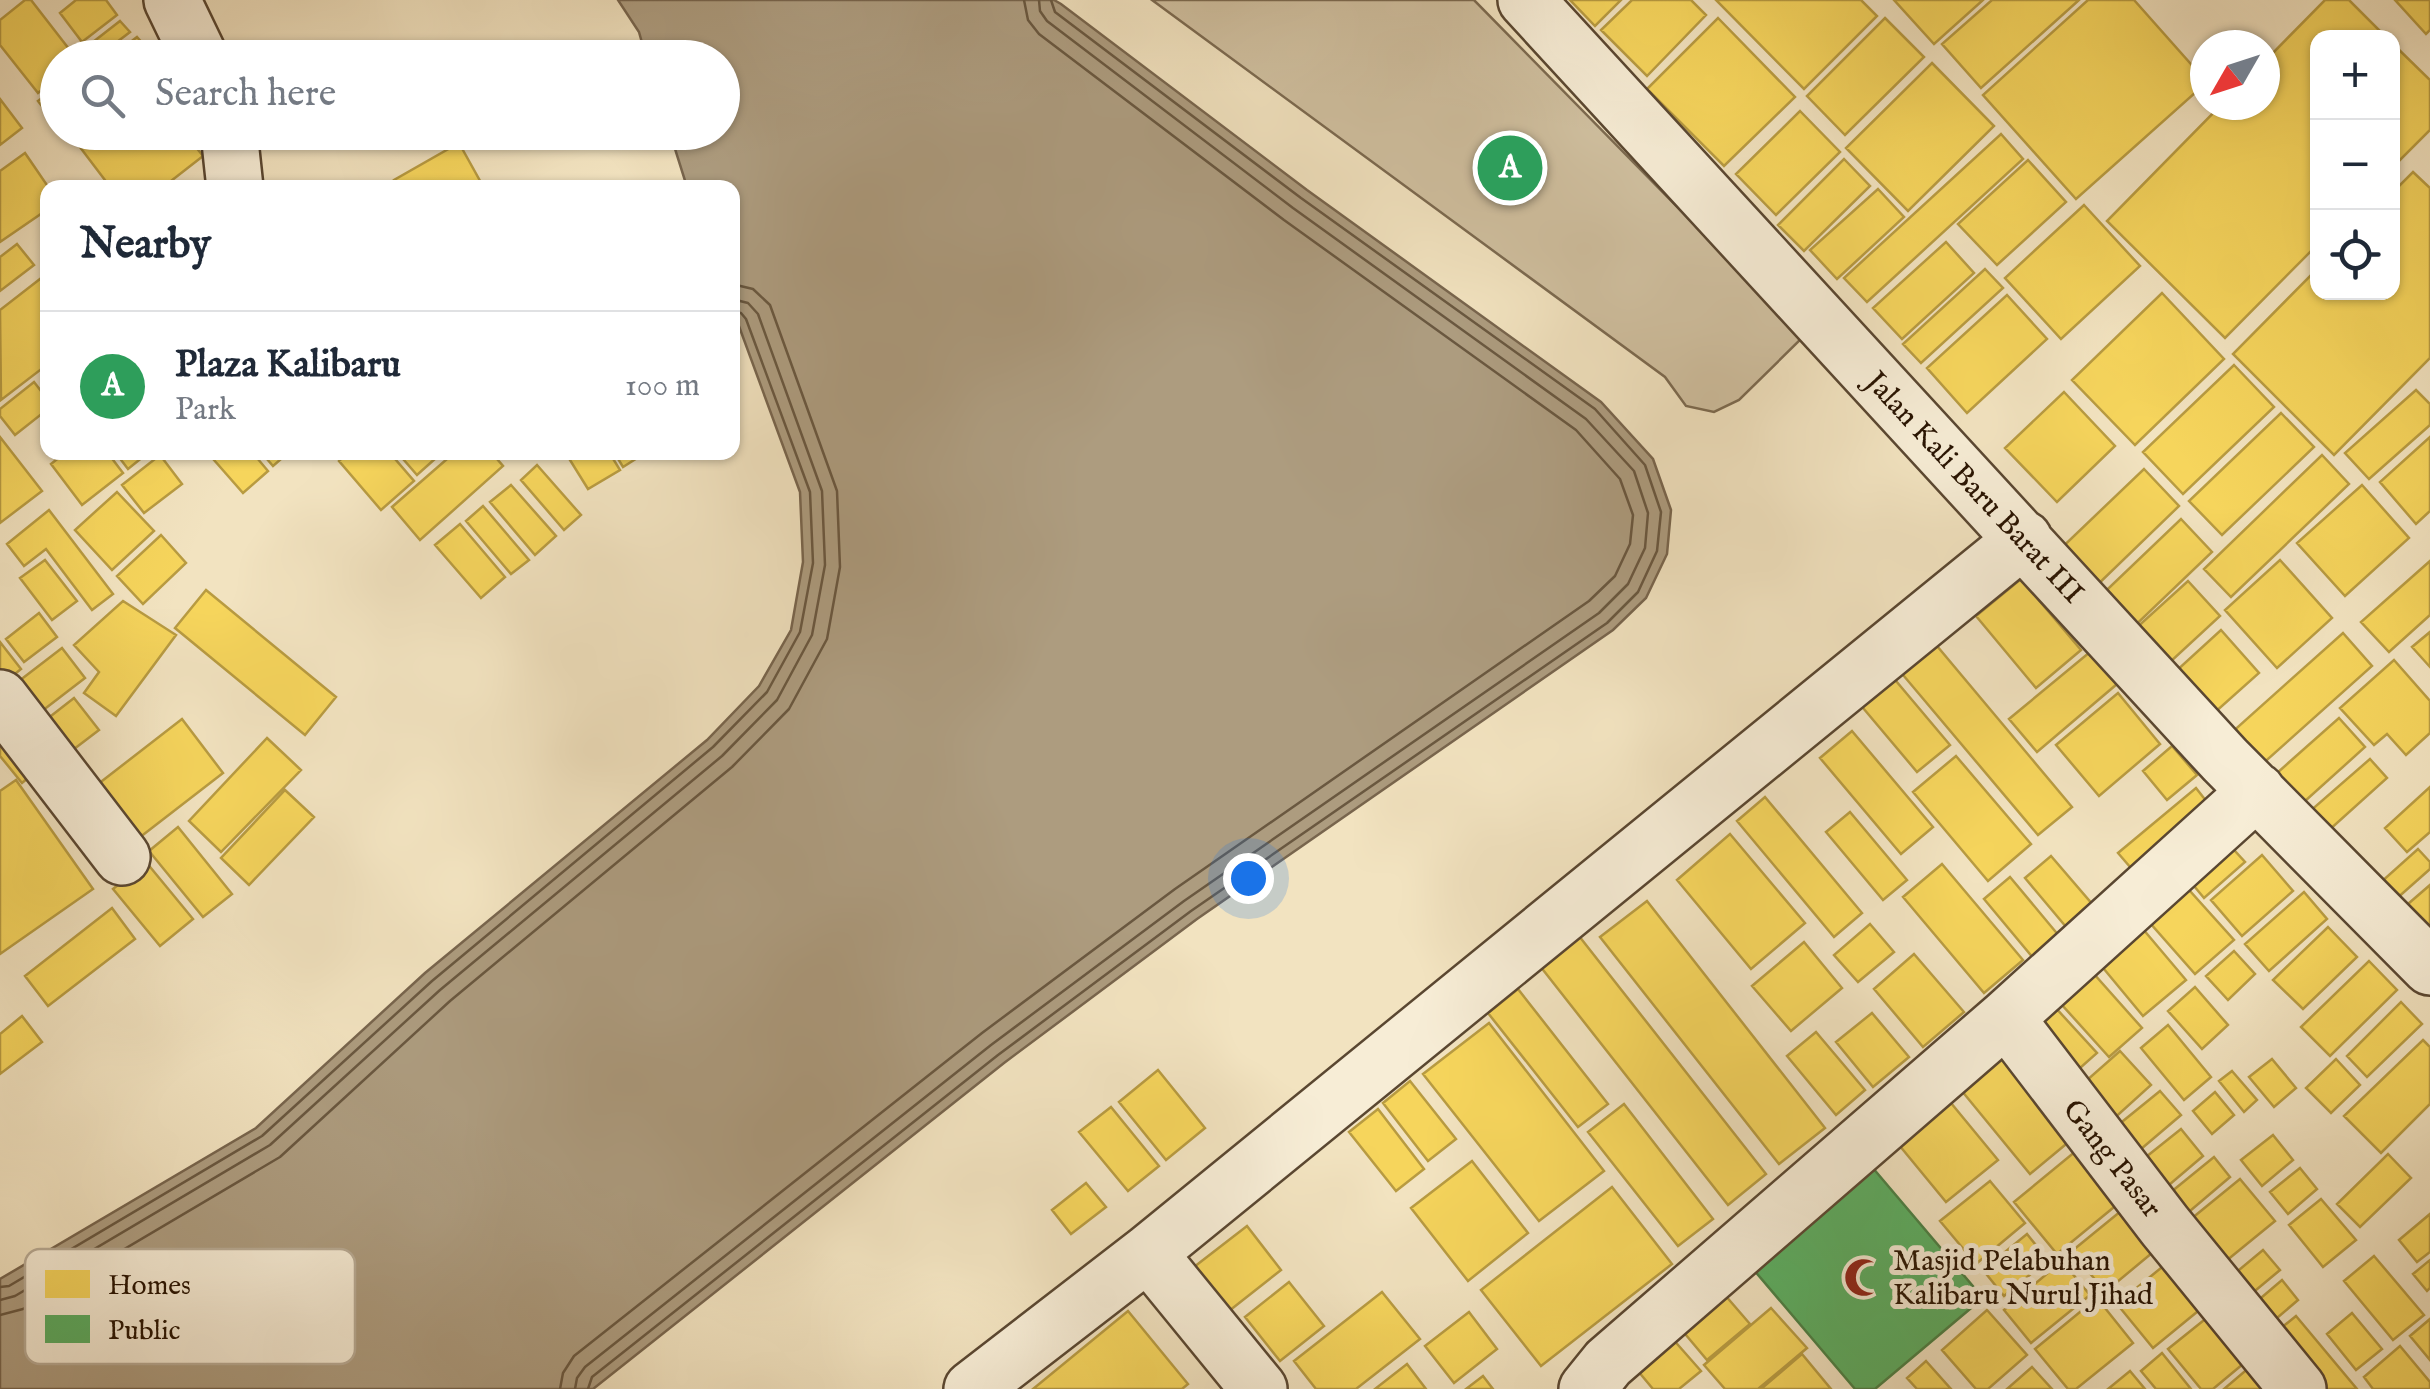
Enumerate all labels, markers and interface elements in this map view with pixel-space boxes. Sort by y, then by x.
north arrow [2190,30,2280,120]
map controls [2310,30,2400,300]
button: + [2310,30,2400,120]
search box [40,40,740,150]
icon: search [75,68,130,123]
text: Search here [155,71,336,119]
button: − [2310,120,2400,210]
pin: A [1478,130,1542,206]
button: locate [2310,210,2400,300]
text: Nearby [80,219,211,272]
text: Plaza Kalibaru [175,342,401,390]
street label: Jalan Kali Baru Barat III [1854,362,2091,613]
text: A [102,366,123,407]
text: 100 m [625,366,700,407]
text: Park [175,390,236,431]
your location [1223,853,1274,904]
street label: Gang Pasar [2053,1092,2170,1226]
place label: Masjid Pelabuhan Kalibaru Nurul Jihad [1893,1243,2154,1315]
legend [25,1249,355,1364]
mosque icon: Masjid Pelabuhan Kalibaru Nurul Jihad [1842,1256,1884,1298]
text: Homes [108,1269,191,1304]
text: Public [108,1314,181,1349]

